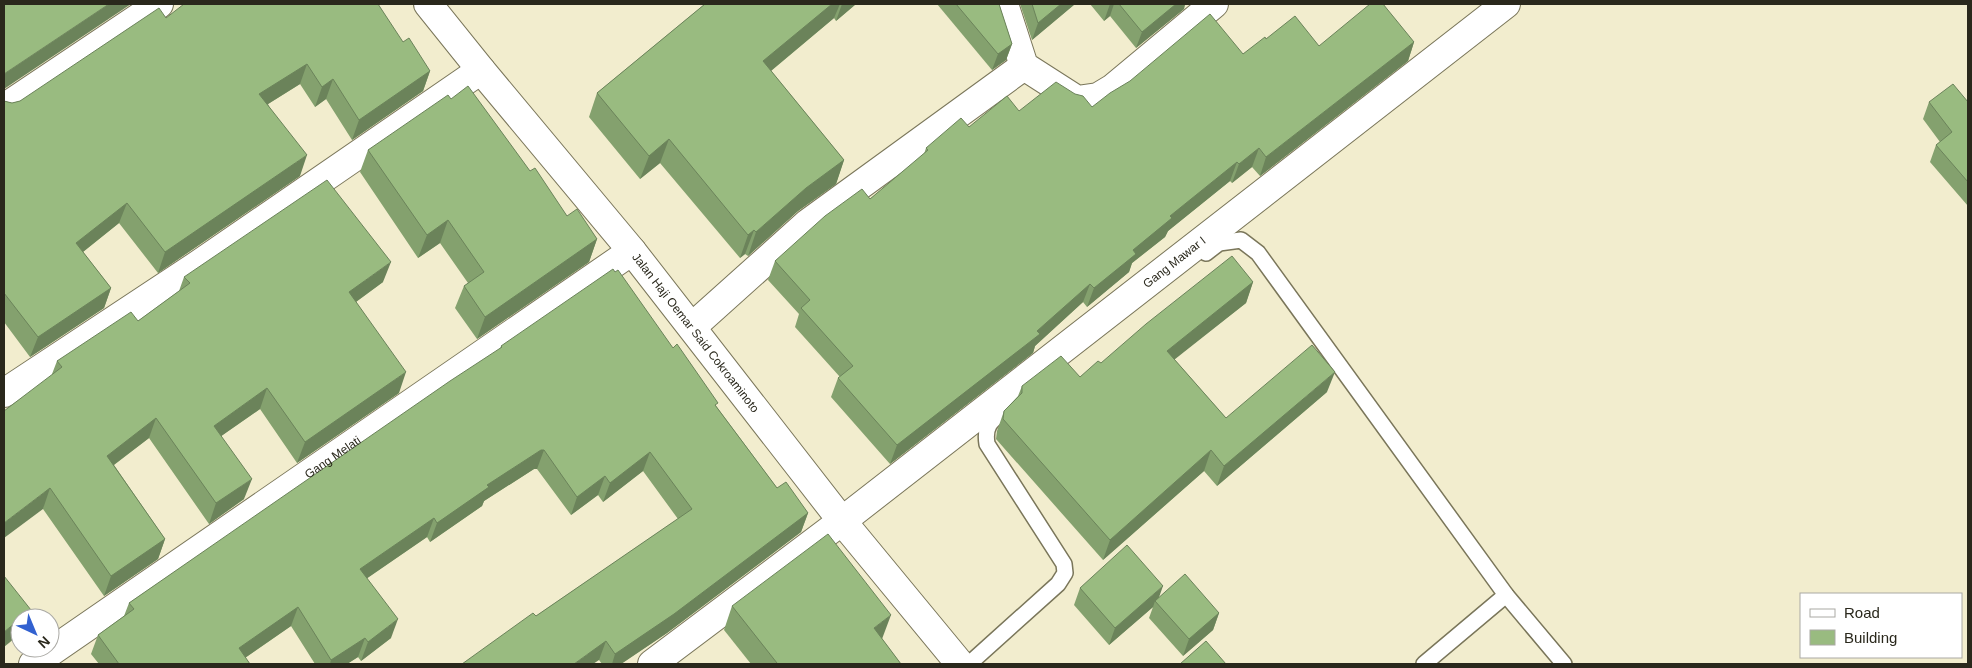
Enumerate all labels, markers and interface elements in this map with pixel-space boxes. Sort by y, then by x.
street label: Gang Mawar I [1140,234,1208,291]
street label: Jalan Haji Oemar Said Cokroaminoto [629,250,762,416]
street label: Gang Melati [302,433,363,482]
legend [1800,593,1962,658]
text: Road [1844,604,1880,621]
north arrow [10,608,60,658]
text: Building [1844,629,1897,646]
text: N [35,633,53,652]

